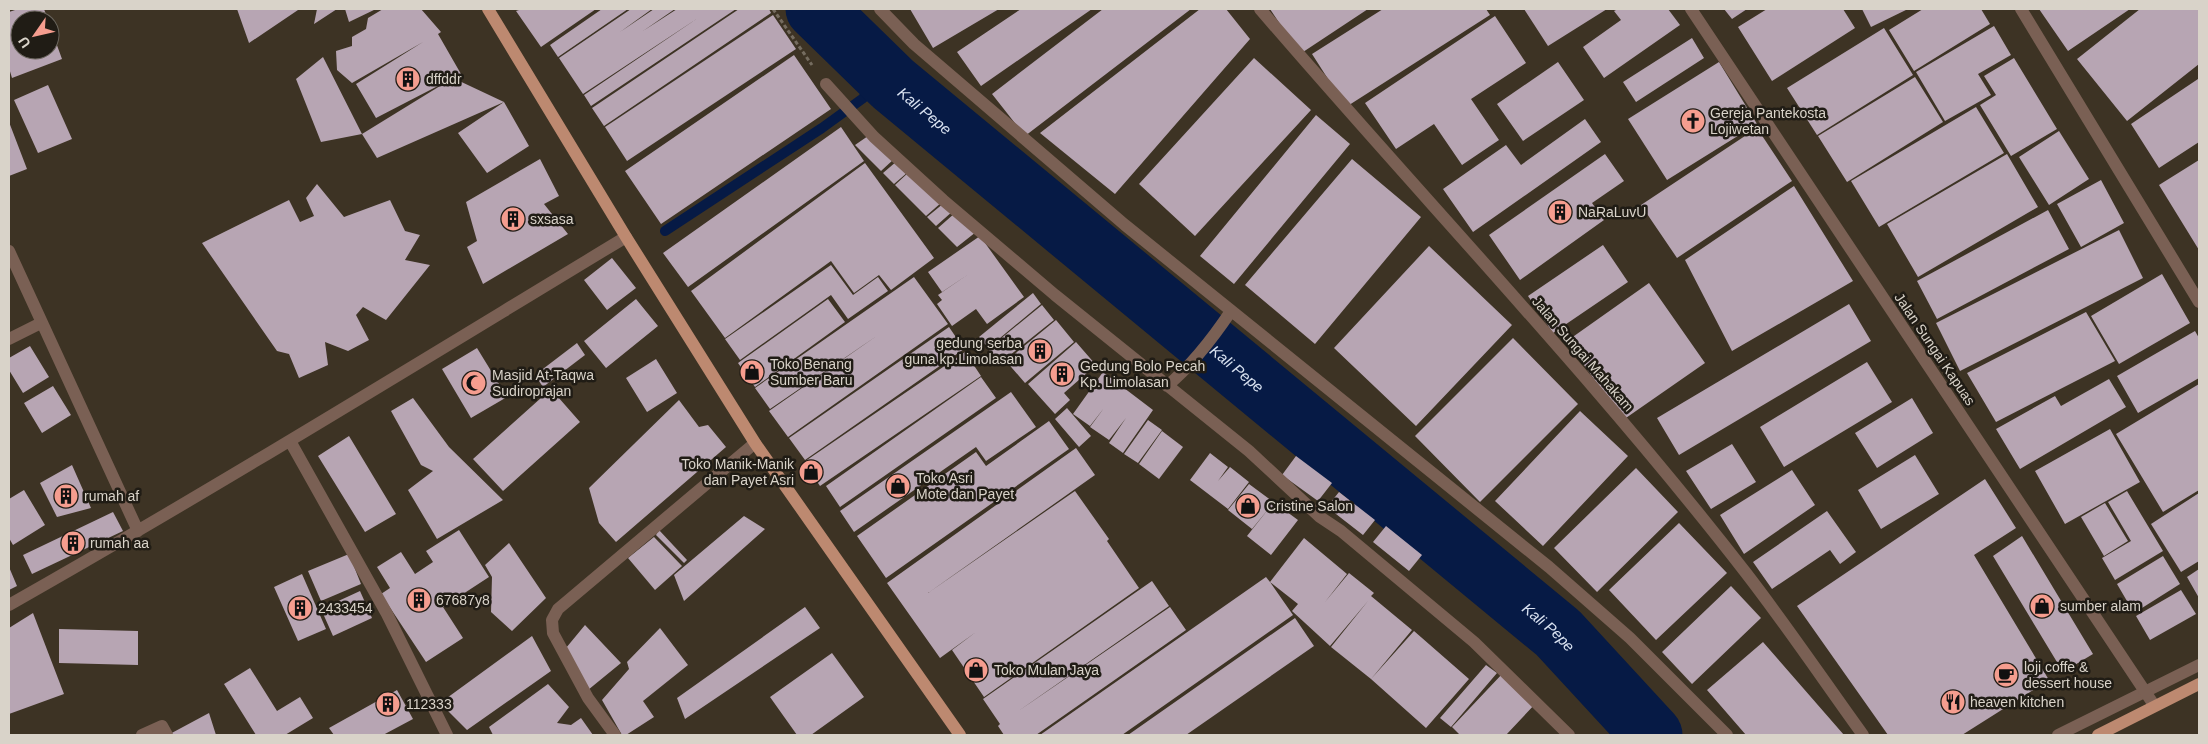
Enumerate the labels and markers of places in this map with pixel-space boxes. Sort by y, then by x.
building icon: dffddr [395,66,421,92]
place label: dffddr [426,71,462,87]
place label: Gereja Pantekosta Lojiwetan [1710,105,1826,137]
church icon: Gereja Pantekosta Lojiwetan [1680,108,1706,134]
building icon: NaRaLuvU [1547,199,1573,225]
place label: NaRaLuvU [1578,204,1646,220]
building icon: sxsasa [500,206,526,232]
place label: sxsasa [530,211,574,227]
place label: gedung serba guna kp.Limolasan [904,335,1022,367]
building icon: gedung serba guna kp.Limolasan [1027,338,1053,364]
place label: Toko Benang Sumber Baru [770,356,852,388]
place label: Gedung Bolo Pecah Kp. Limolasan [1080,358,1205,390]
shop icon: Toko Benang Sumber Baru [739,359,765,385]
building icon: Gedung Bolo Pecah Kp. Limolasan [1049,361,1075,387]
place label: Masjid At-Taqwa Sudiroprajan [492,367,594,399]
mosque icon: Masjid At-Taqwa Sudiroprajan [461,370,487,396]
place label: Toko Manik-Manik dan Payet Asri [681,456,795,488]
shop icon: Toko Manik-Manik dan Payet Asri [798,459,824,485]
place label: Toko Asri Mote dan Payet [916,470,1014,502]
shop icon: Toko Asri Mote dan Payet [885,473,911,499]
building icon: rumah af [53,483,79,509]
place label: rumah af [84,488,139,504]
shop icon: Cristine Salon [1235,493,1261,519]
place label: Cristine Salon [1266,498,1353,514]
building icon: rumah aa [60,530,86,556]
place label: rumah aa [90,535,149,551]
building icon: 67687y8 [406,587,432,613]
place label: 67687y8 [436,592,490,608]
shop icon: sumber alam [2029,593,2055,619]
building icon: 2433454 [287,595,313,621]
place label: sumber alam [2060,598,2141,614]
place label: 2433454 [318,600,373,616]
shop icon: Toko Mulan Jaya [963,657,989,683]
place label: loji coffe & dessert house [2024,659,2112,691]
place label: Toko Mulan Jaya [994,662,1099,678]
cafe icon: loji coffe & dessert house [1993,662,2019,688]
restaurant icon: heaven kitchen [1940,689,1966,715]
building icon: 112333 [375,691,401,717]
place label: heaven kitchen [1970,694,2064,710]
place label: 112333 [406,696,452,712]

